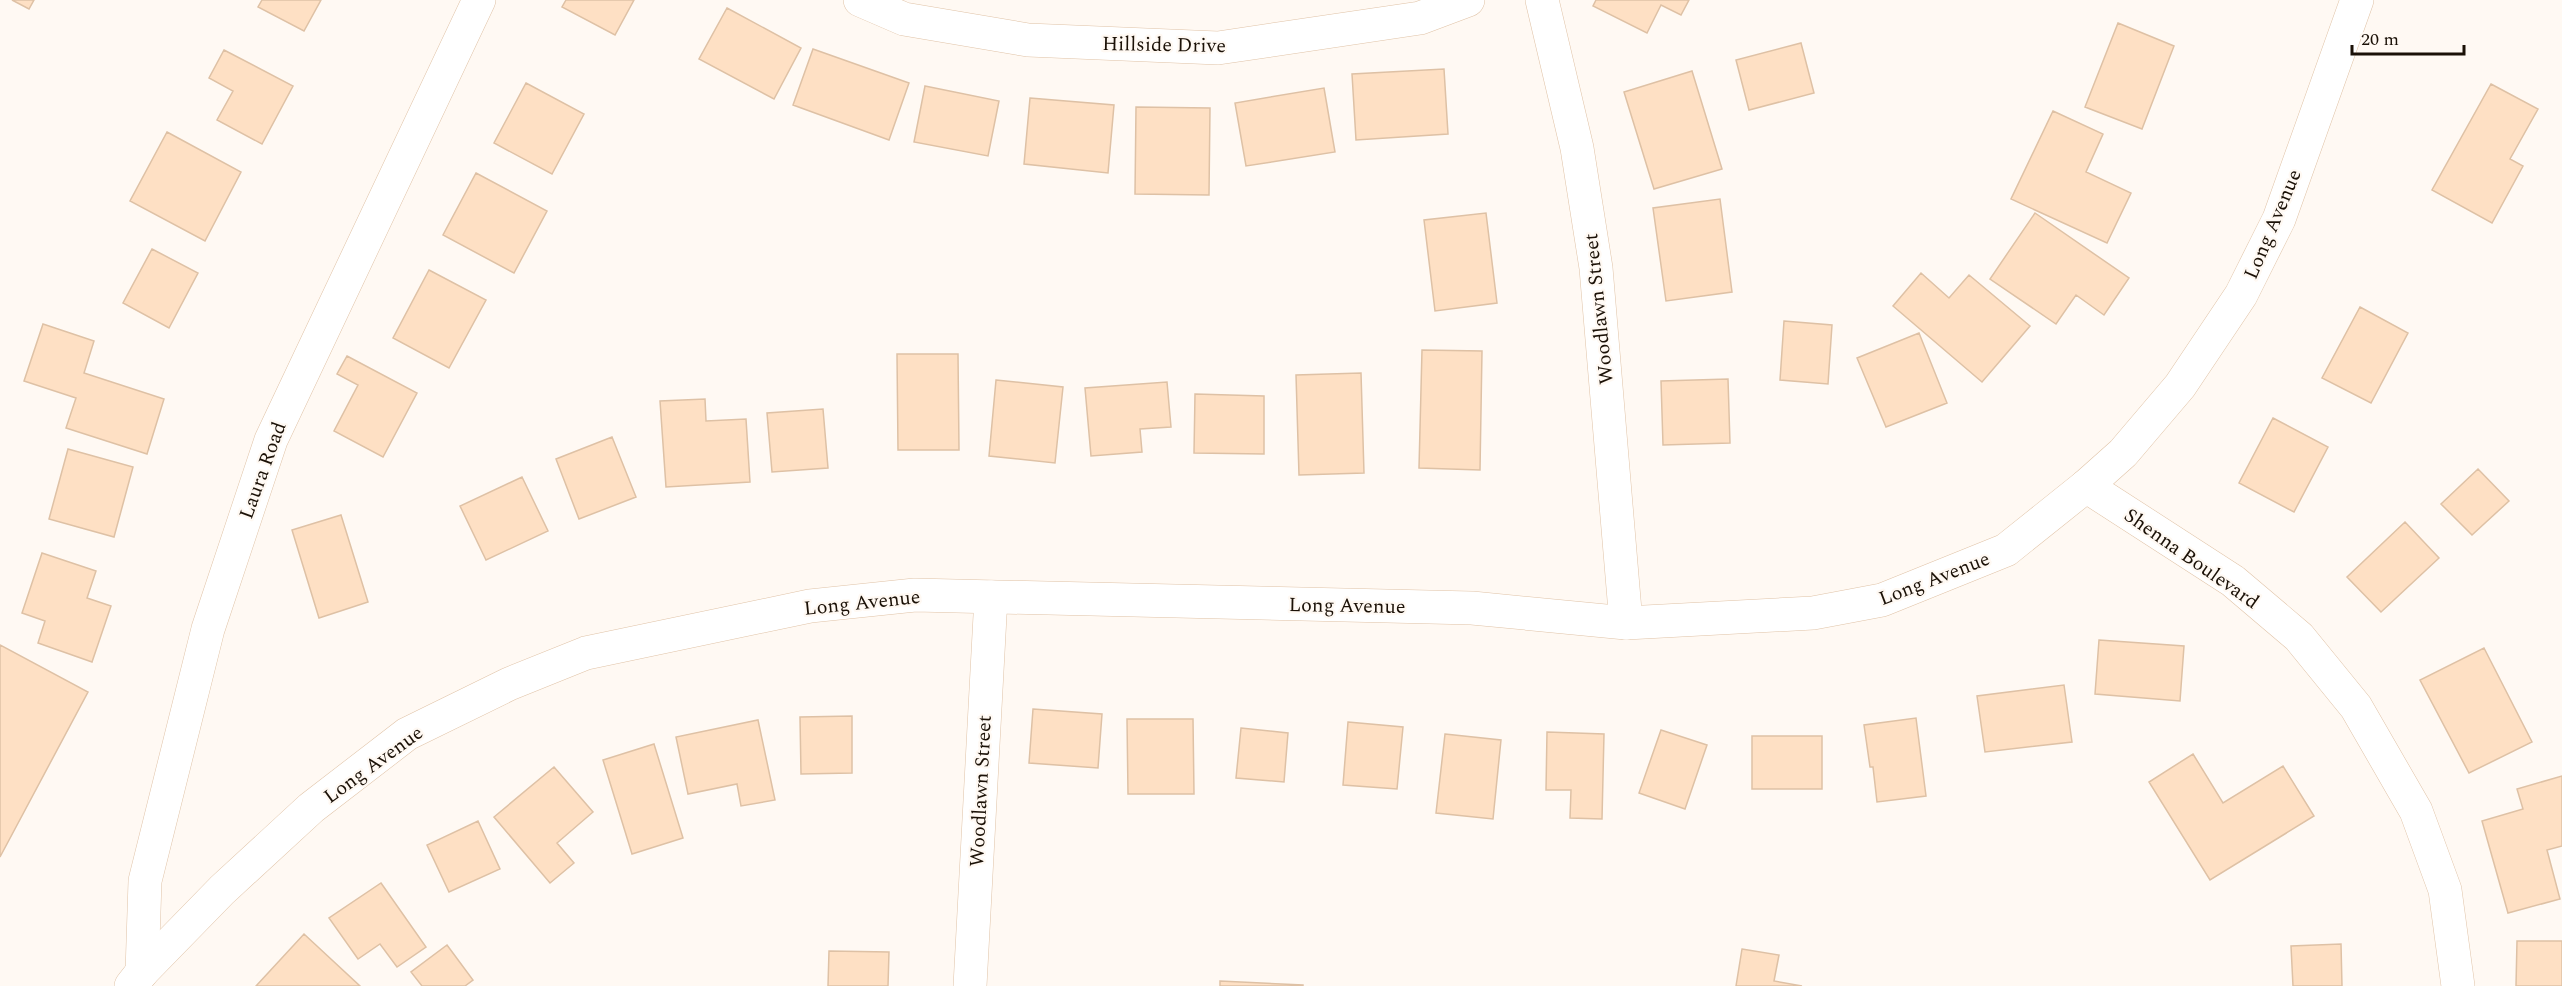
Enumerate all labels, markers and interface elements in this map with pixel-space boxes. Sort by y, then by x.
scale bar [2352,18,2464,56]
text: 20 m [2361,26,2399,53]
street label: Hillside Drive [1102,29,1226,61]
street label: Long Avenue [2236,165,2310,284]
street label: Woodlawn Street [1576,232,1622,386]
street label: Laura Road [231,417,294,523]
street label: Shenna Boulevard [2118,501,2265,617]
street label: Long Avenue [1874,544,1994,614]
street label: Long Avenue [802,582,922,624]
street label: Long Avenue [1288,590,1406,622]
street label: Woodlawn Street [962,714,1000,868]
street label: Long Avenue [317,718,430,811]

